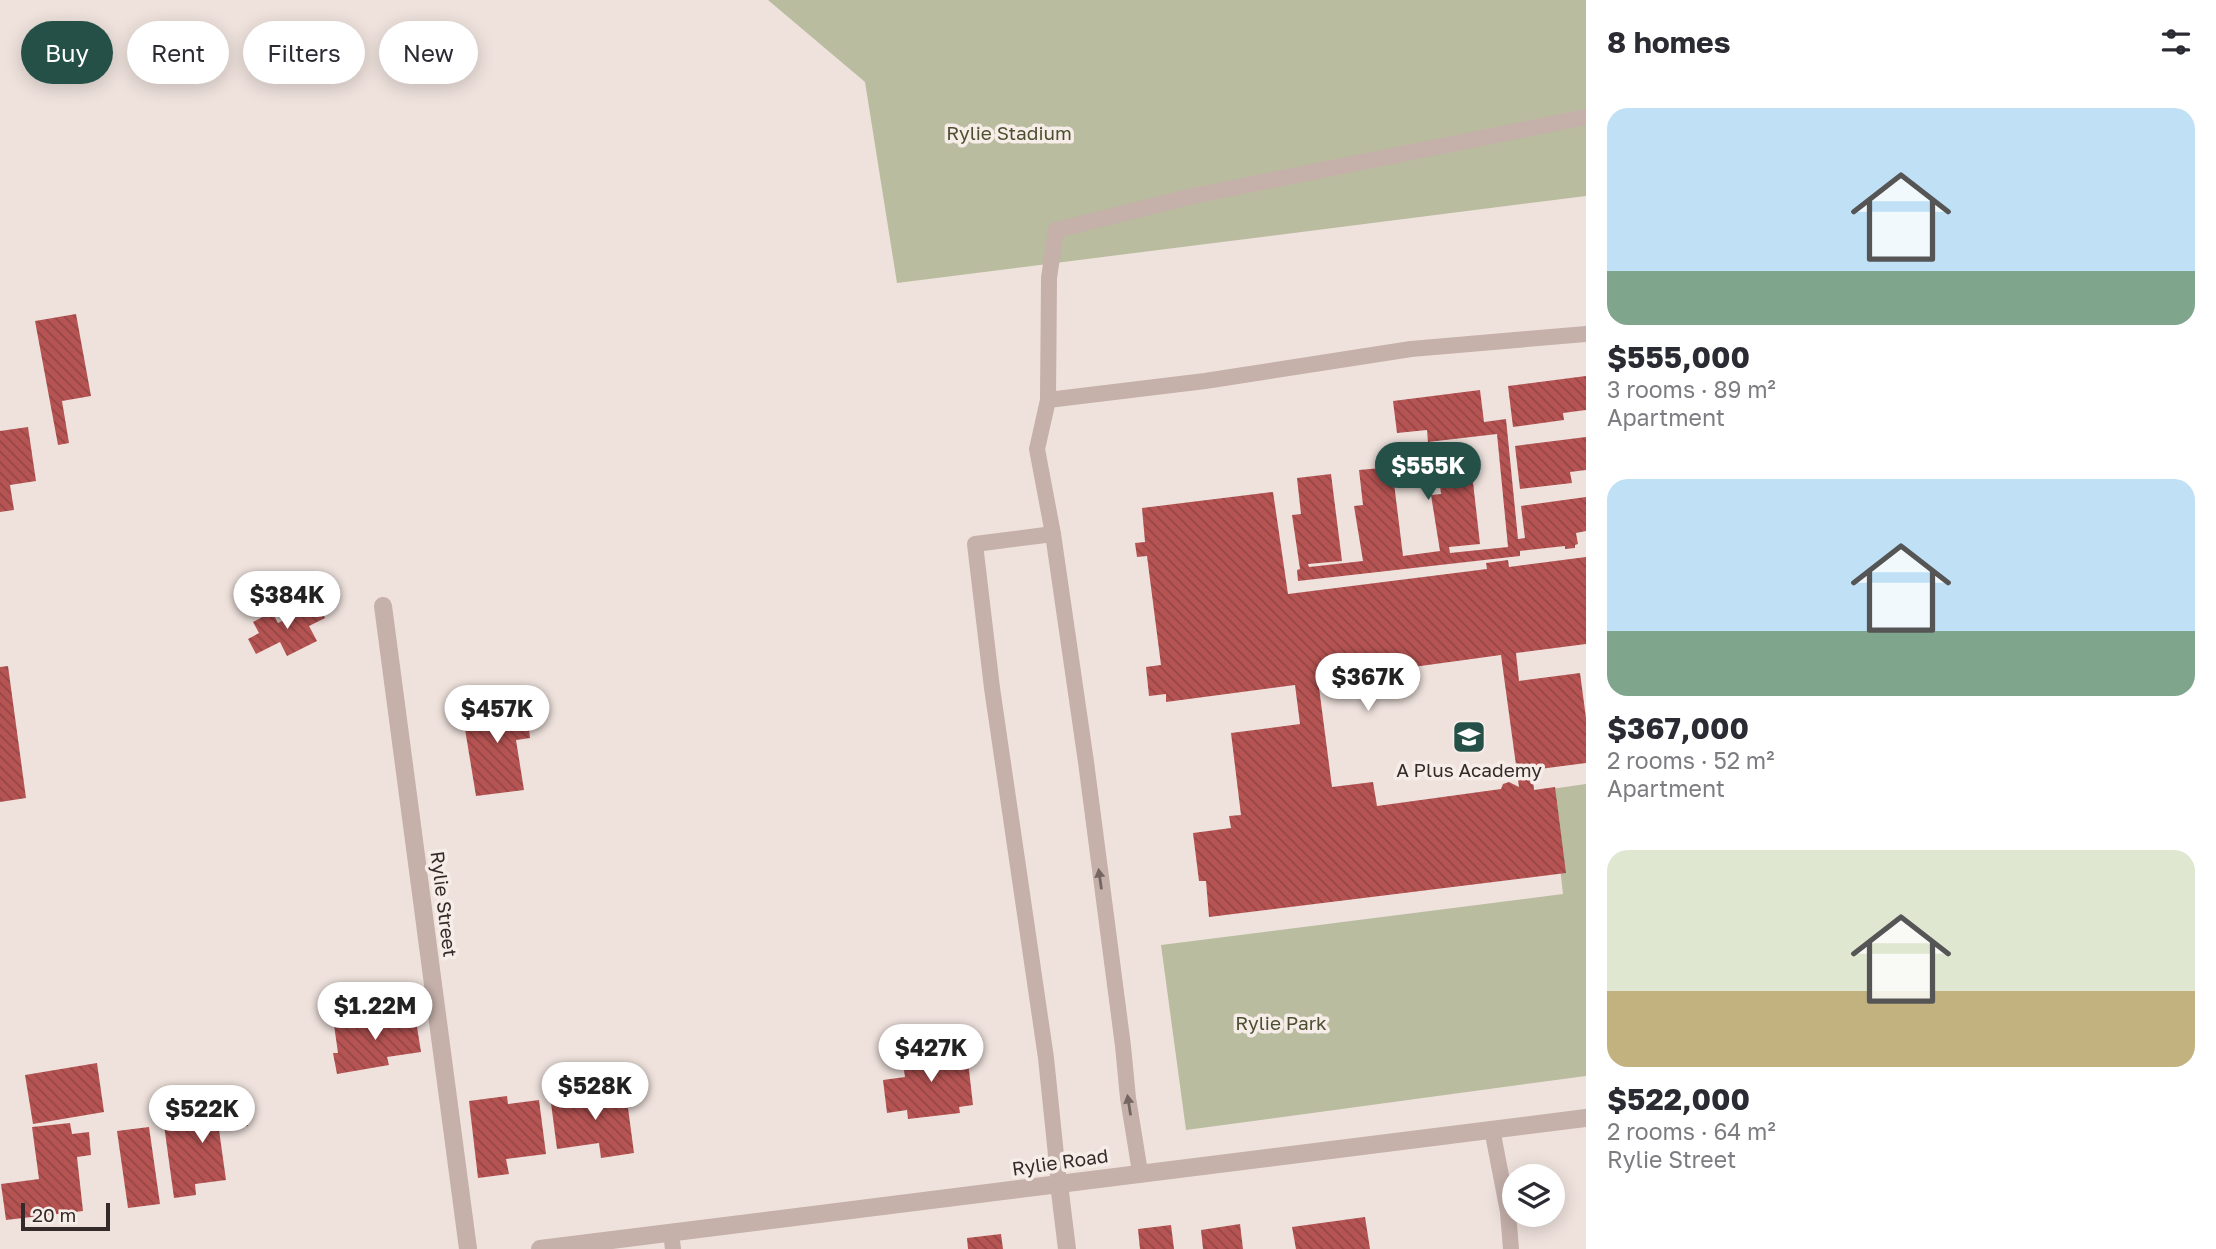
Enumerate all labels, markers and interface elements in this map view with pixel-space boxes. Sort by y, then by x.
chip: Buy [21,21,113,84]
chip: Rent [127,21,229,84]
chip: Filters [243,21,365,84]
chip: New [379,21,478,84]
icon: filters [2157,23,2195,61]
text: 8 homes [1607,24,1731,60]
park label: Rylie Stadium [946,121,1072,144]
icon: home [1838,154,1964,280]
text: $555,000 [1607,339,1750,375]
text: 3 rooms · 89 m² [1607,375,1776,403]
text: Apartment [1607,403,1725,431]
pin: $555K [1379,442,1477,502]
text: $555K [1391,451,1465,479]
icon: home [1838,525,1964,651]
pin: $384K [238,572,336,631]
text: $384K [249,580,325,608]
pin: $367K [1319,654,1417,713]
text: $367K [1331,662,1405,690]
pin: $457K [448,686,546,745]
text: $457K [460,694,534,722]
text: $367,000 [1607,710,1749,746]
school or university icon: A Plus Academy [1450,718,1488,756]
text: 2 rooms · 52 m² [1607,746,1774,774]
place label: A Plus Academy [1396,758,1542,781]
text: Apartment [1607,774,1725,802]
street label: Rylie Street [427,850,462,958]
one-way arrow [1094,868,1105,890]
icon: home [1838,896,1964,1022]
pin: $1.22M [318,982,432,1042]
text: $1.22M [333,991,417,1019]
park label: Rylie Park [1235,1011,1327,1034]
pin: $427K [882,1024,980,1084]
text: $427K [894,1033,968,1061]
pin: $528K [546,1062,644,1122]
text: $528K [558,1071,632,1099]
text: $522,000 [1607,1081,1750,1117]
pin: $522K [153,1086,251,1145]
text: $522K [165,1094,239,1122]
one-way arrow [1123,1094,1134,1116]
text: 2 rooms · 64 m² [1607,1117,1776,1145]
street label: Rylie Road [1010,1143,1110,1180]
text: Rylie Street [1607,1145,1736,1173]
map controls [1502,1164,1565,1227]
button: layers [1502,1164,1565,1227]
scale bar [21,1200,110,1232]
text: 20 m [32,1203,76,1226]

